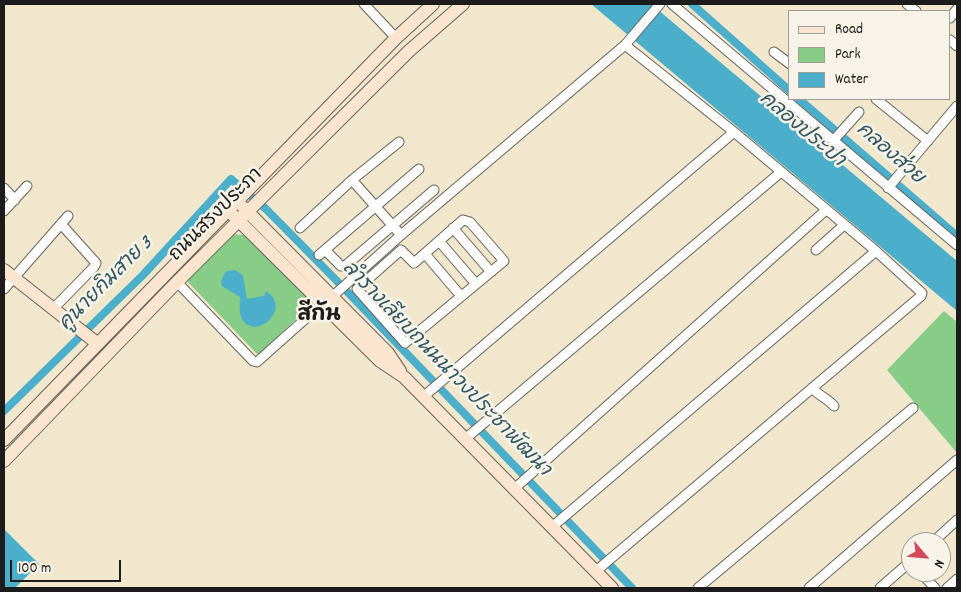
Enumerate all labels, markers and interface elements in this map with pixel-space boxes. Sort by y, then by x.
legend [788,10,951,100]
text: Road [835,19,863,41]
text: Park [835,44,861,66]
text: Water [835,69,868,91]
water label: คลองประปา [753,88,849,174]
water label: คลองส่วย [850,119,928,191]
street label: ถนนสรงประภา [166,165,268,267]
water label: คูนายกิมสาย 3 [55,233,159,337]
water label: ลำรางเลียบถนนนาวงประชาพัฒนา [336,257,554,483]
district label: สีกัน [297,304,341,330]
north arrow [901,532,951,582]
scale bar [12,550,124,582]
text: N [928,556,949,571]
text: 100 m [18,558,51,580]

